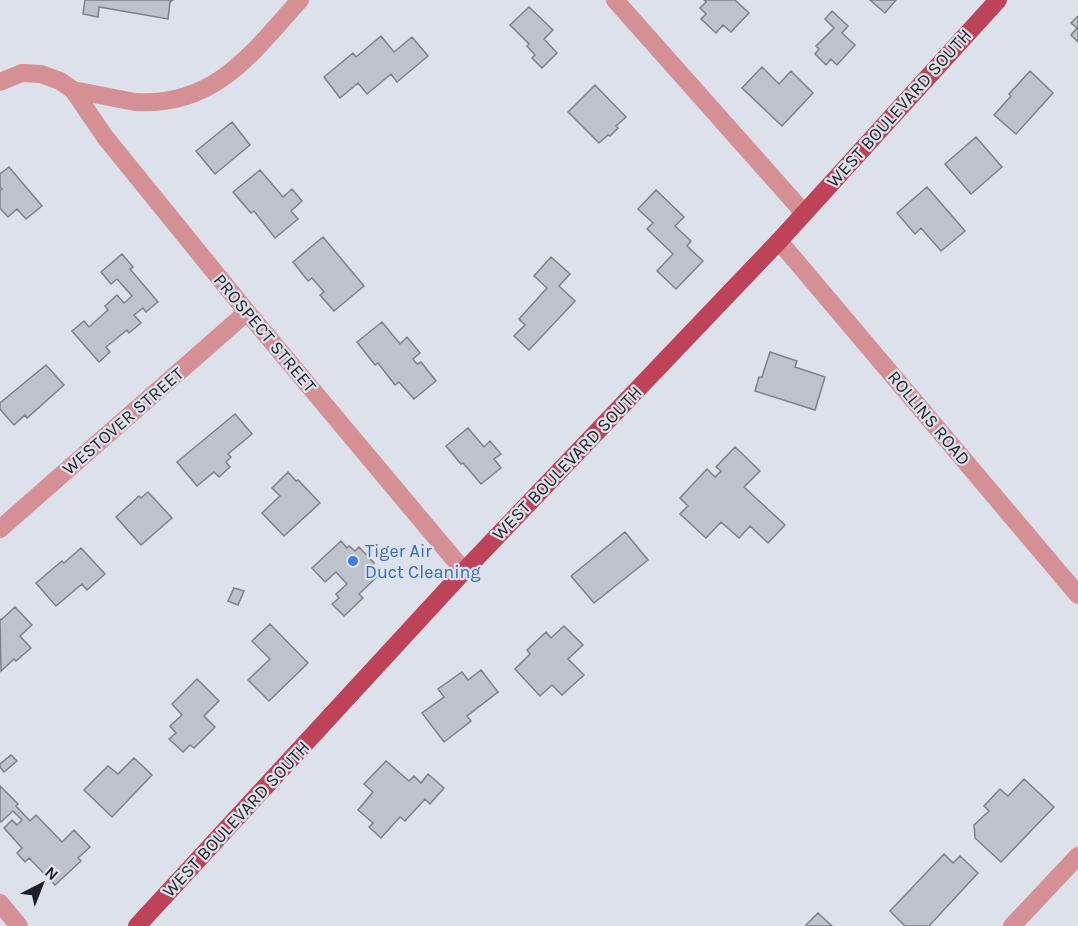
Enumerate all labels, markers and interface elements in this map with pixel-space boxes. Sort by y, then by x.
street label: WEST BOULEVARD SOUTH [822,24,976,192]
street label: PROSPECT STREET [209,269,321,397]
street label: WESTOVER STREET [58,362,188,480]
street label: ROLLINS ROAD [883,366,975,470]
street label: WEST BOULEVARD SOUTH [488,381,646,545]
place label: Tiger Air Duct Cleaning [365,540,481,583]
marker: Tiger Air Duct Cleaning [346,554,360,568]
street label: WEST BOULEVARD SOUTH [158,736,314,902]
north arrow [12,854,72,914]
text: N [41,862,62,884]

